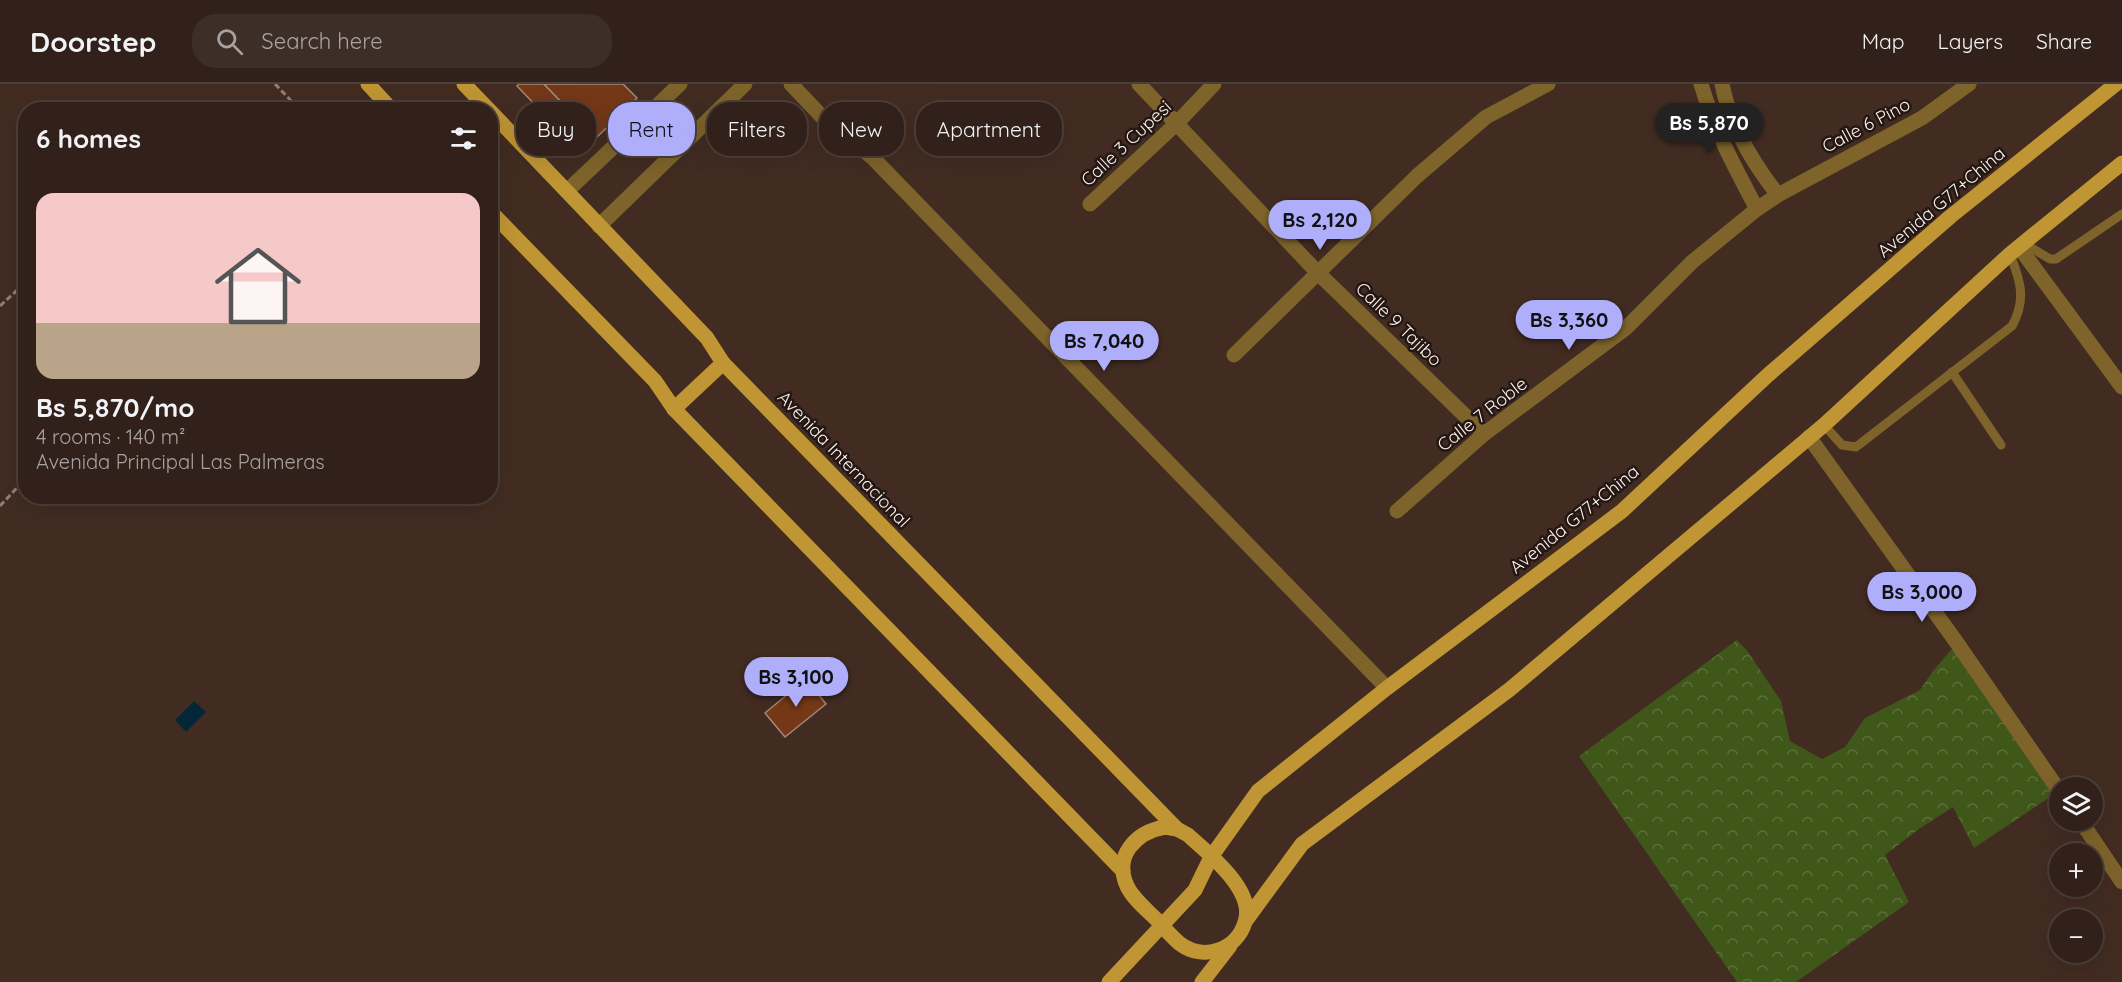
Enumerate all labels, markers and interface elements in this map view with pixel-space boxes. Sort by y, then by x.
search box [192,14,612,68]
text: Doorstep [30,24,156,59]
icon: search [213,25,246,58]
text: Search here [261,27,383,55]
text: Map [1862,28,1905,54]
text: Layers [1938,28,2003,54]
text: Share [2036,28,2092,54]
street label: Calle 6 Pino [1818,92,1914,158]
street label: Calle 3 Cupesi [1076,95,1176,191]
chip: Buy [516,102,596,156]
chip: Rent [608,102,695,156]
chip: Filters [707,102,807,156]
chip: New [819,102,904,156]
chip: Apartment [916,102,1062,156]
pin: Bs 5,870 [1647,103,1771,154]
text: Bs 5,870 [1669,110,1749,135]
text: 6 homes [36,122,141,155]
icon: filters [447,122,480,155]
street label: Avenida G77+China [1872,142,2010,262]
pin: Bs 2,120 [1258,200,1382,251]
text: Bs 2,120 [1282,207,1358,232]
icon: home [204,232,312,340]
street label: Calle 9 Tajibo [1351,277,1447,371]
pin: Bs 3,360 [1507,300,1631,351]
text: Bs 3,360 [1530,307,1608,332]
pin: Bs 7,040 [1042,321,1166,372]
text: Bs 7,040 [1064,328,1144,353]
street label: Calle 7 Roble [1432,372,1532,456]
street label: Avenida Internacional [773,386,915,532]
text: Bs 5,870/mo [36,391,194,424]
text: 4 rooms · 140 m² [36,424,185,449]
text: Avenida Principal Las Palmeras [36,449,325,474]
street label: Avenida G77+China [1505,460,1643,578]
pin: Bs 3,000 [1860,572,1984,623]
text: Bs 3,000 [1881,579,1963,604]
pin: Bs 3,100 [734,657,858,708]
text: Bs 3,100 [758,664,834,689]
map controls [2049,777,2103,963]
button: layers [2049,777,2103,831]
button: + [2049,843,2103,897]
button: − [2049,909,2103,963]

